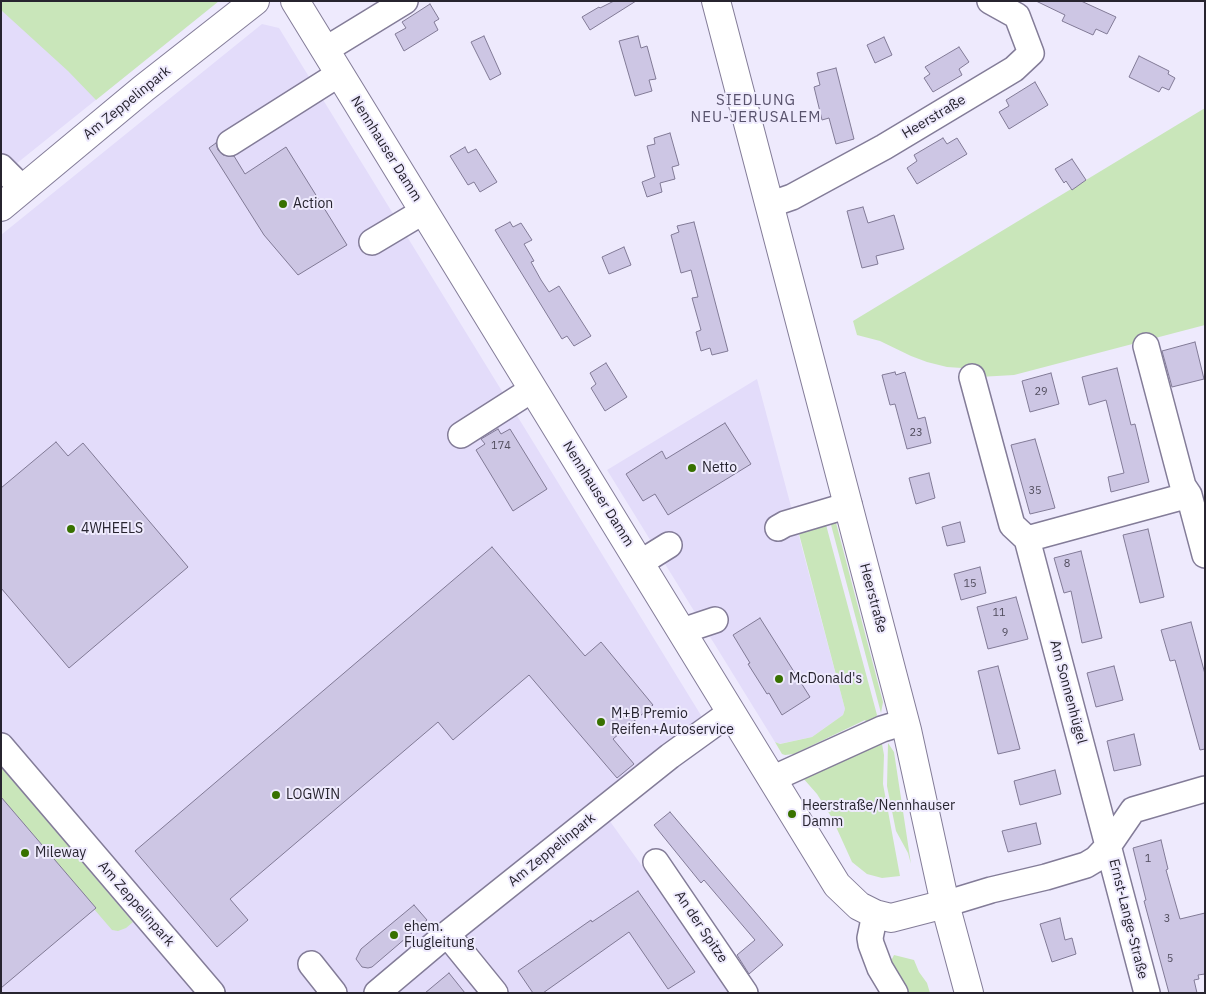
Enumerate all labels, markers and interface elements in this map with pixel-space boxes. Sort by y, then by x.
street label: Am Zeppelinpark [80,63,174,143]
street label: Heerstraße [899,91,969,143]
district label: SIEDLUNG NEU-JERUSALEM [689,92,823,127]
street label: Nennhauser Damm [347,93,425,205]
place label: Action [293,196,333,212]
marker: Action [277,198,289,210]
house number: 29 [1034,385,1048,399]
house number: 23 [909,426,923,440]
street label: Nennhauser Damm [559,438,637,550]
house number: 174 [491,439,511,453]
place label: Netto [702,460,737,476]
marker: Netto [686,462,698,474]
house number: 35 [1028,484,1042,498]
place label: 4WHEELS [81,521,143,537]
marker: 4WHEELS [65,523,77,535]
house number: 8 [1064,557,1070,571]
street label: Heerstraße [856,561,890,635]
house number: 15 [963,577,977,591]
house number: 11 [992,606,1006,620]
house number: 9 [1002,626,1008,640]
street label: Am Sonnenhügel [1046,638,1090,746]
place label: McDonald's [789,671,862,687]
marker: McDonald's [773,673,785,685]
place label: M+B Premio Reifen+Autoservice [611,706,734,739]
marker: M+B Premio Reifen+Autoservice [595,716,607,728]
place label: LOGWIN [286,787,340,803]
marker: LOGWIN [270,789,282,801]
place label: Heerstraße/Nennhauser Damm [802,798,955,830]
marker: Heerstraße/Nennhauser Damm [786,808,798,820]
street label: Am Zeppelinpark [505,810,599,890]
place label: Mileway [35,845,86,861]
marker: Mileway [19,847,31,859]
house number: 1 [1145,852,1151,866]
street label: Ernst-Lange-Straße [1105,857,1151,981]
street label: Am Zeppelinpark [94,858,178,950]
street label: An der Spitze [671,888,731,966]
house number: 3 [1164,912,1170,926]
place label: ehem. Flugleitung [404,919,474,952]
marker: ehem. Flugleitung [388,929,400,941]
house number: 5 [1167,952,1173,966]

